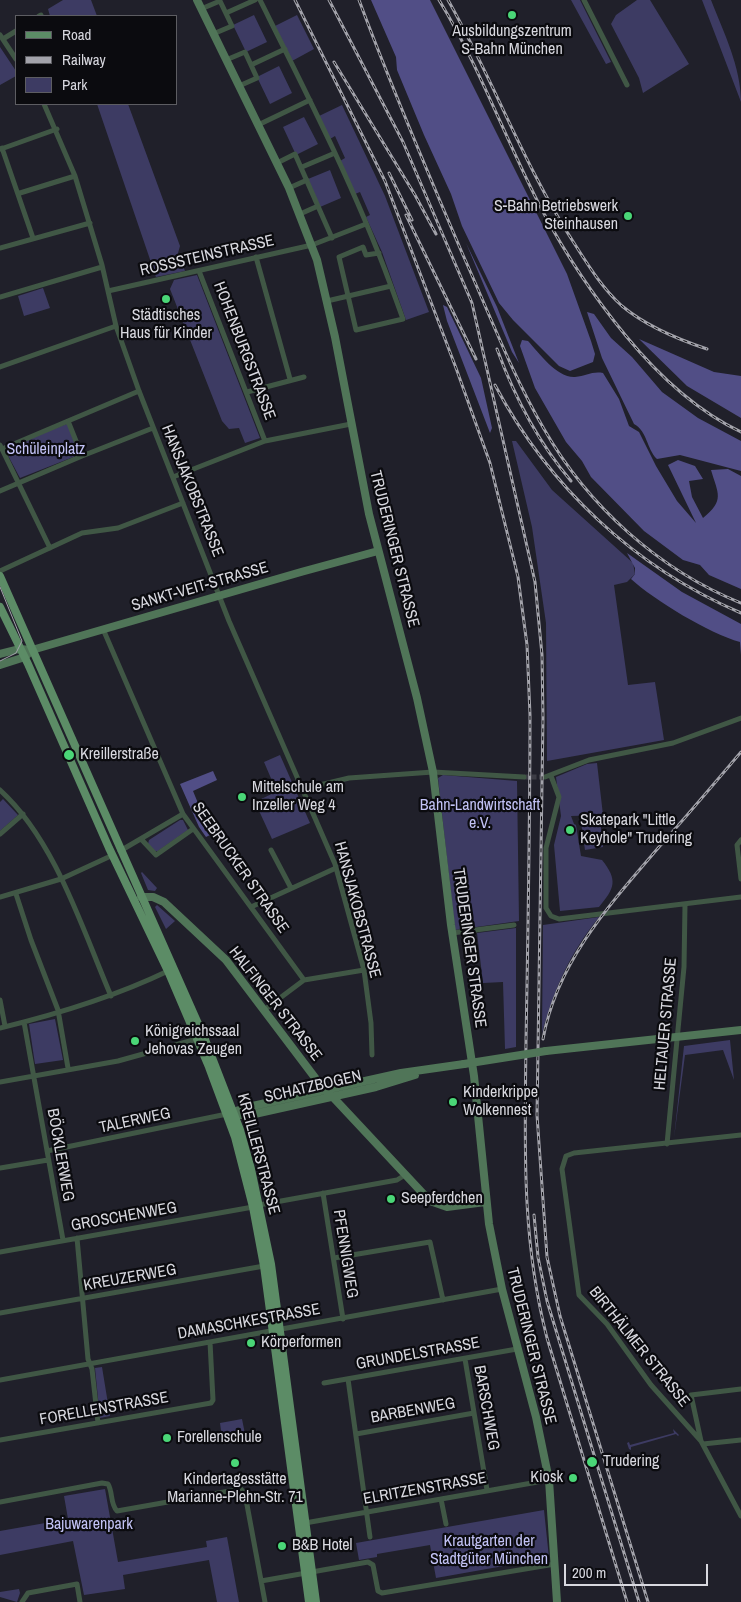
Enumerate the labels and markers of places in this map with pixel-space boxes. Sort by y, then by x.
marker: Ausbildungszentrum S-Bahn München [506,9,518,21]
place label: Ausbildungszentrum S-Bahn München [452,22,572,60]
place label: S-Bahn Betriebswerk Steinhausen [494,197,618,235]
marker: S-Bahn Betriebswerk Steinhausen [622,210,634,222]
marker: Städtisches Haus für Kinder [160,293,172,305]
place label: Städtisches Haus für Kinder [120,306,212,344]
place label: Kreillerstraße [80,745,159,765]
marker: Kreillerstraße [62,748,76,762]
place label: Mittelschule am Inzeller Weg 4 [252,778,344,816]
marker: Mittelschule am Inzeller Weg 4 [236,791,248,803]
place label: Skatepark "Little Keyhole" Trudering [580,811,692,849]
marker: Skatepark "Little Keyhole" Trudering [564,824,576,836]
place label: Königreichssaal Jehovas Zeugen [145,1022,242,1060]
marker: Königreichssaal Jehovas Zeugen [129,1035,141,1047]
place label: Kinderkrippe Wolkennest [463,1083,538,1121]
marker: Kinderkrippe Wolkennest [447,1096,459,1108]
place label: Seepferdchen [401,1189,483,1209]
marker: Seepferdchen [385,1193,397,1205]
place label: Körperformen [261,1333,341,1353]
marker: Körperformen [245,1337,257,1349]
place label: Forellenschule [177,1428,262,1448]
marker: Forellenschule [161,1432,173,1444]
place label: Trudering [603,1452,659,1472]
marker: Trudering [585,1455,599,1469]
marker: Kindertagesstätte Marianne-Plehn-Str. 71 [229,1457,241,1469]
place label: Kiosk [530,1468,563,1488]
place label: Kindertagesstätte Marianne-Plehn-Str. 71 [167,1470,303,1508]
marker: Kiosk [567,1472,579,1484]
place label: B&B Hotel [292,1536,353,1556]
marker: B&B Hotel [276,1540,288,1552]

